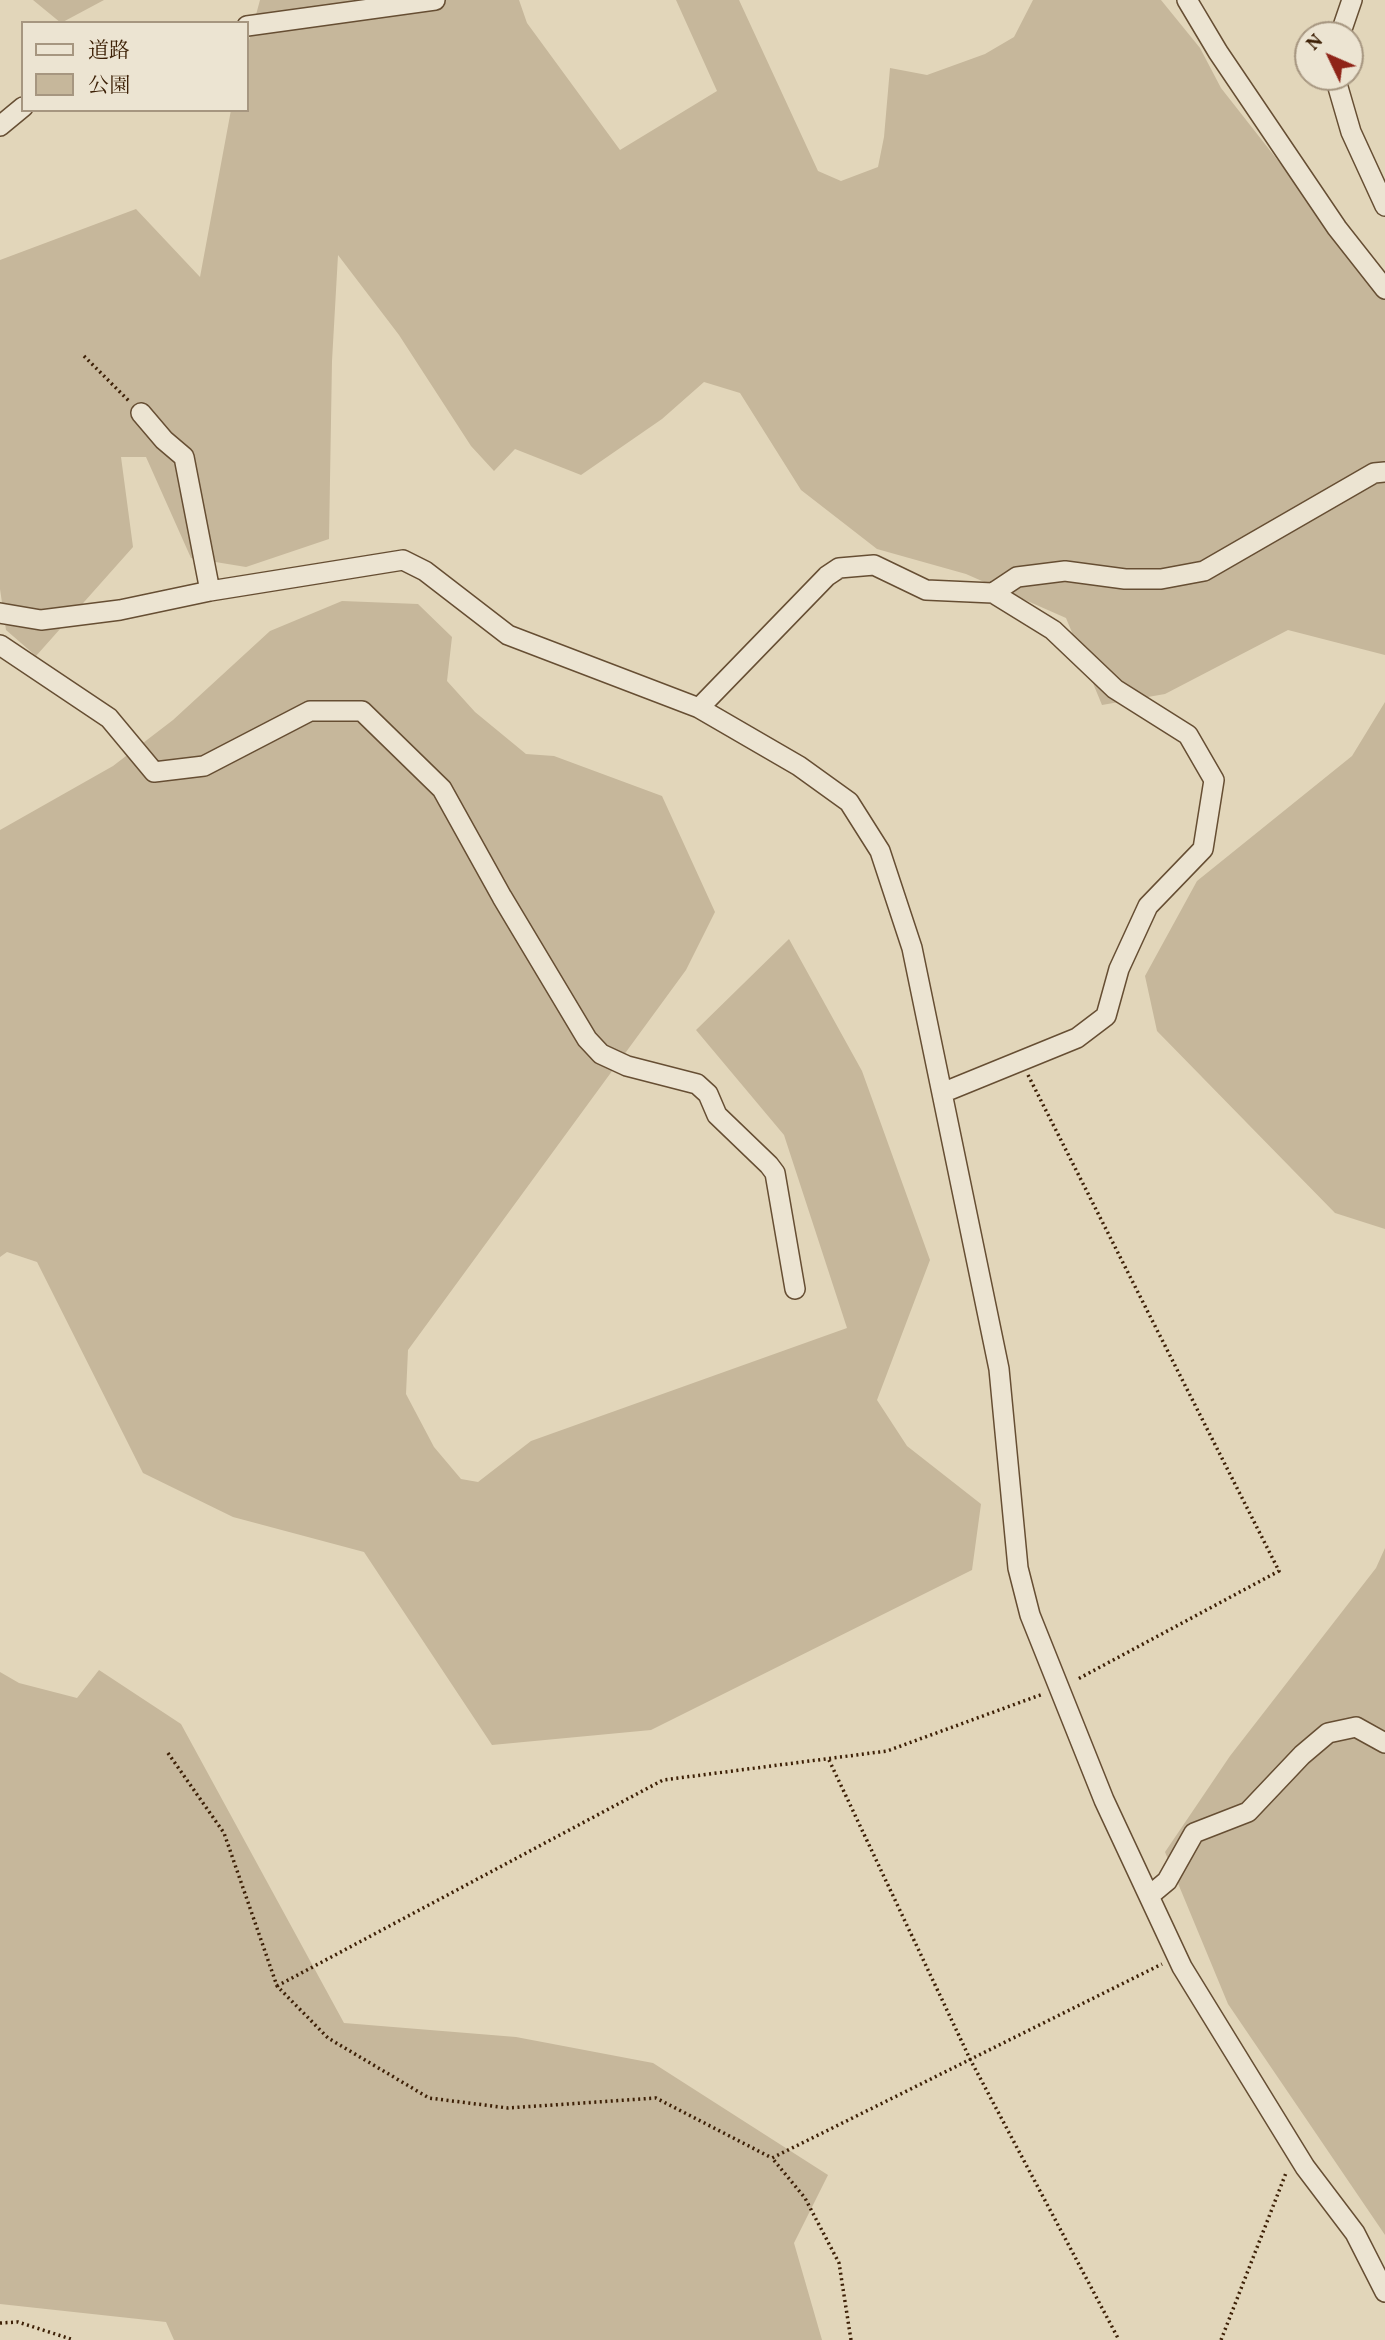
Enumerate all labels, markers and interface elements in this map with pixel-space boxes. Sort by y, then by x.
legend [21,21,248,112]
north arrow [1294,21,1364,91]
text: N [1301,29,1329,57]
text: 道路 [88,37,130,66]
text: 公園 [88,72,130,101]

